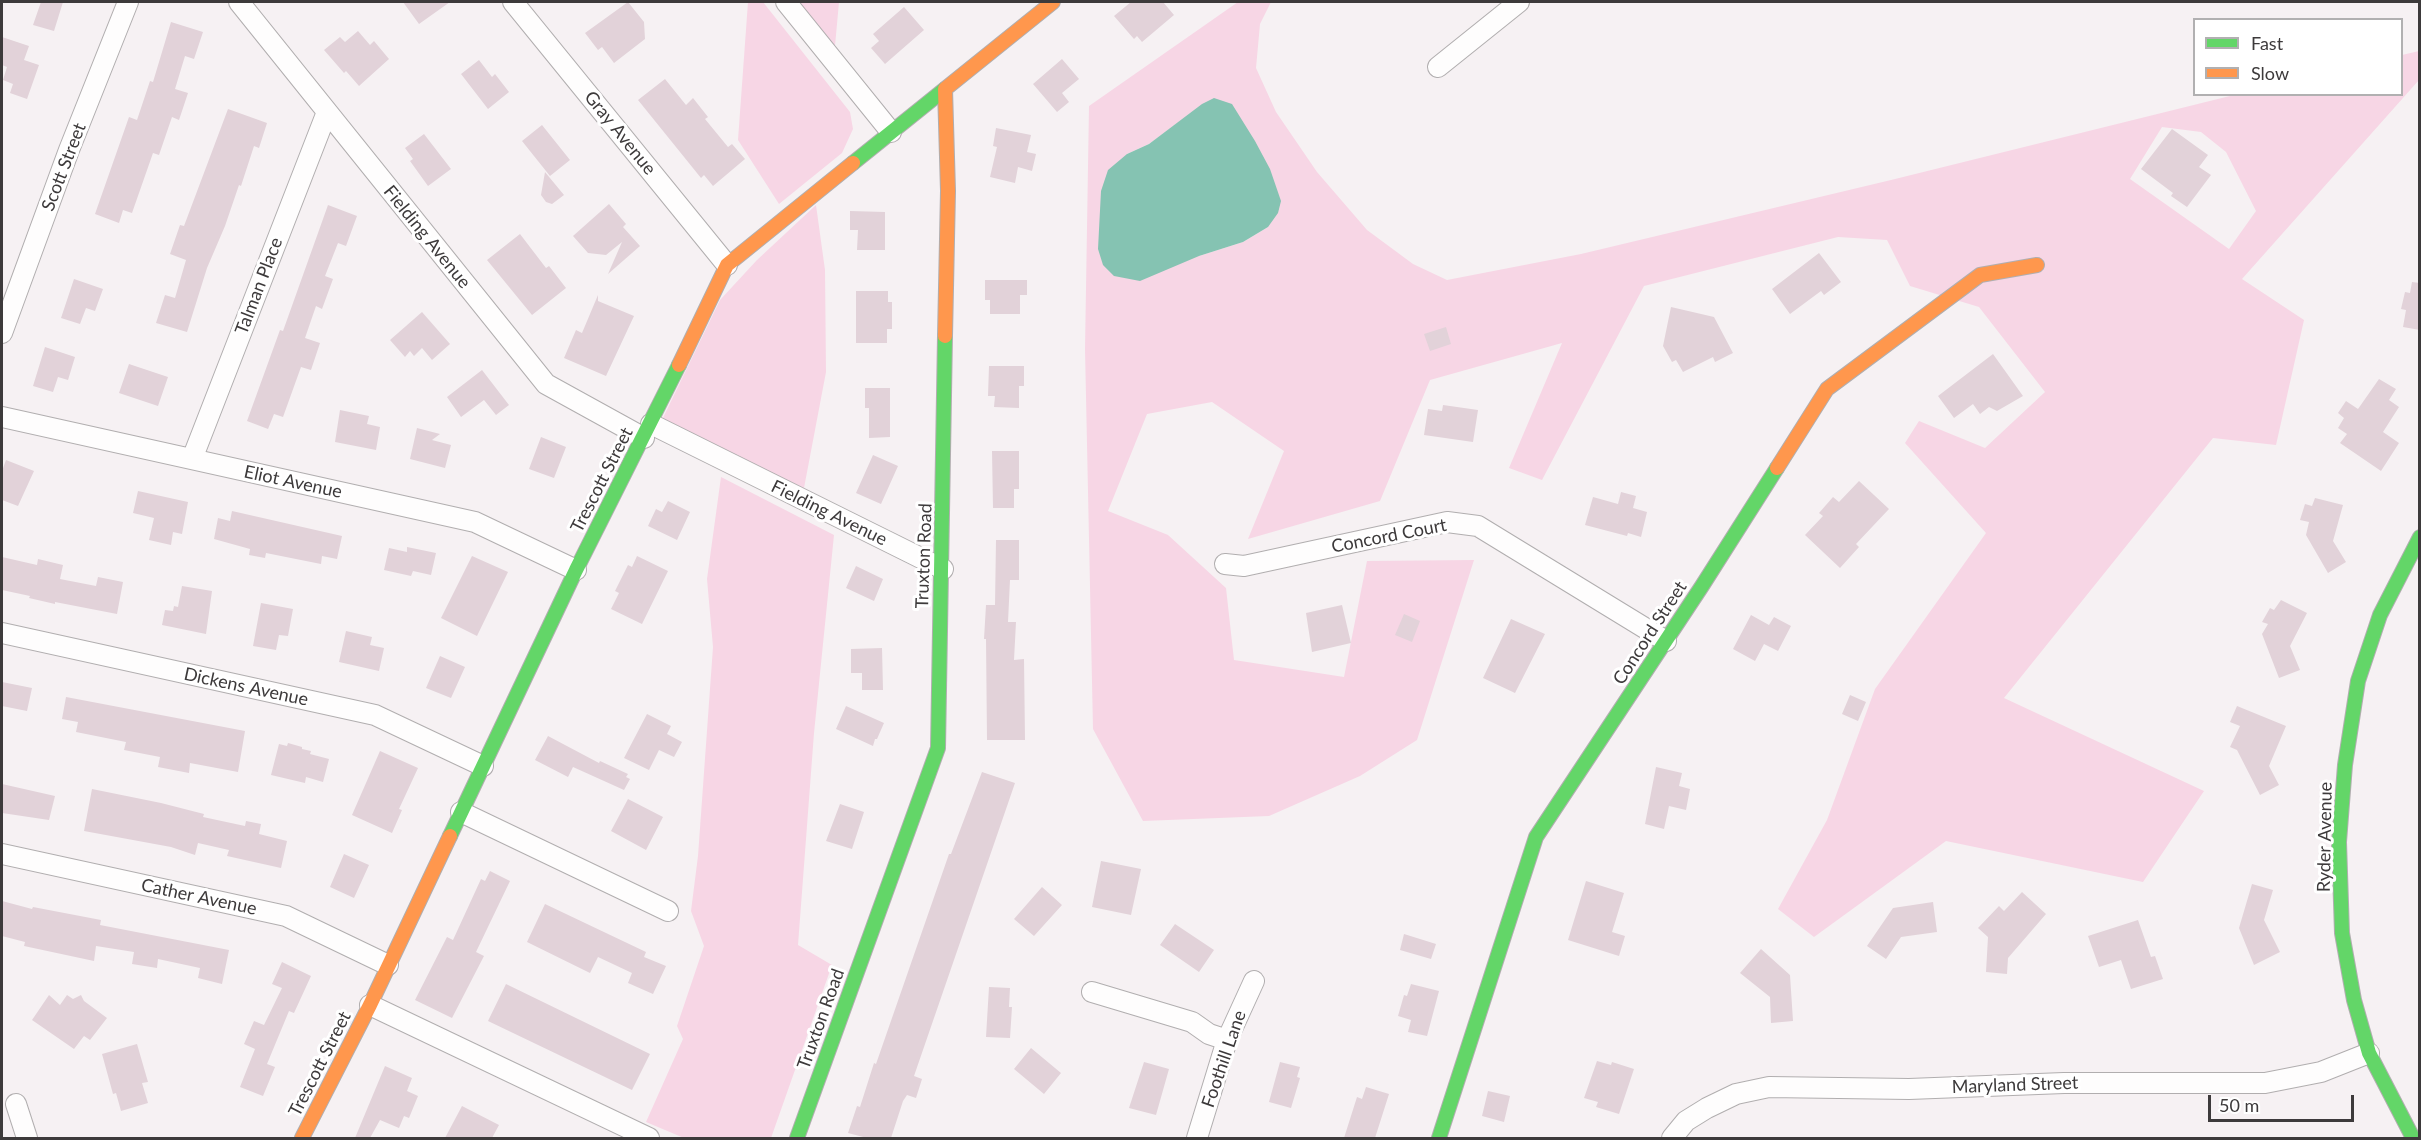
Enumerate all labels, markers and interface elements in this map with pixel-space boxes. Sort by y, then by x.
legend [2193,18,2403,96]
text: Fast [2251,32,2283,54]
text: Slow [2251,62,2289,84]
street label: Gray Avenue [580,87,660,179]
street label: Scott Street [37,120,91,214]
street label: Fielding Avenue [379,181,475,293]
street label: Talman Place [231,234,287,338]
street label: Trescott Street [566,424,638,536]
street label: Eliot Avenue [242,461,344,503]
street label: Fielding Avenue [768,476,890,550]
street label: Truxton Road [911,503,937,609]
street label: Concord Court [1330,514,1448,558]
street label: Concord Street [1609,577,1691,689]
street label: Dickens Avenue [182,663,310,711]
street label: Ryder Avenue [2313,782,2337,892]
street label: Cather Avenue [139,874,259,920]
street label: Truxton Road [793,966,849,1072]
street label: Trescott Street [284,1008,356,1120]
street label: Foothill Lane [1197,1008,1251,1110]
street label: Maryland Street [1951,1072,2079,1098]
scale bar [2211,1083,2356,1121]
text: 50 m [2219,1094,2259,1116]

